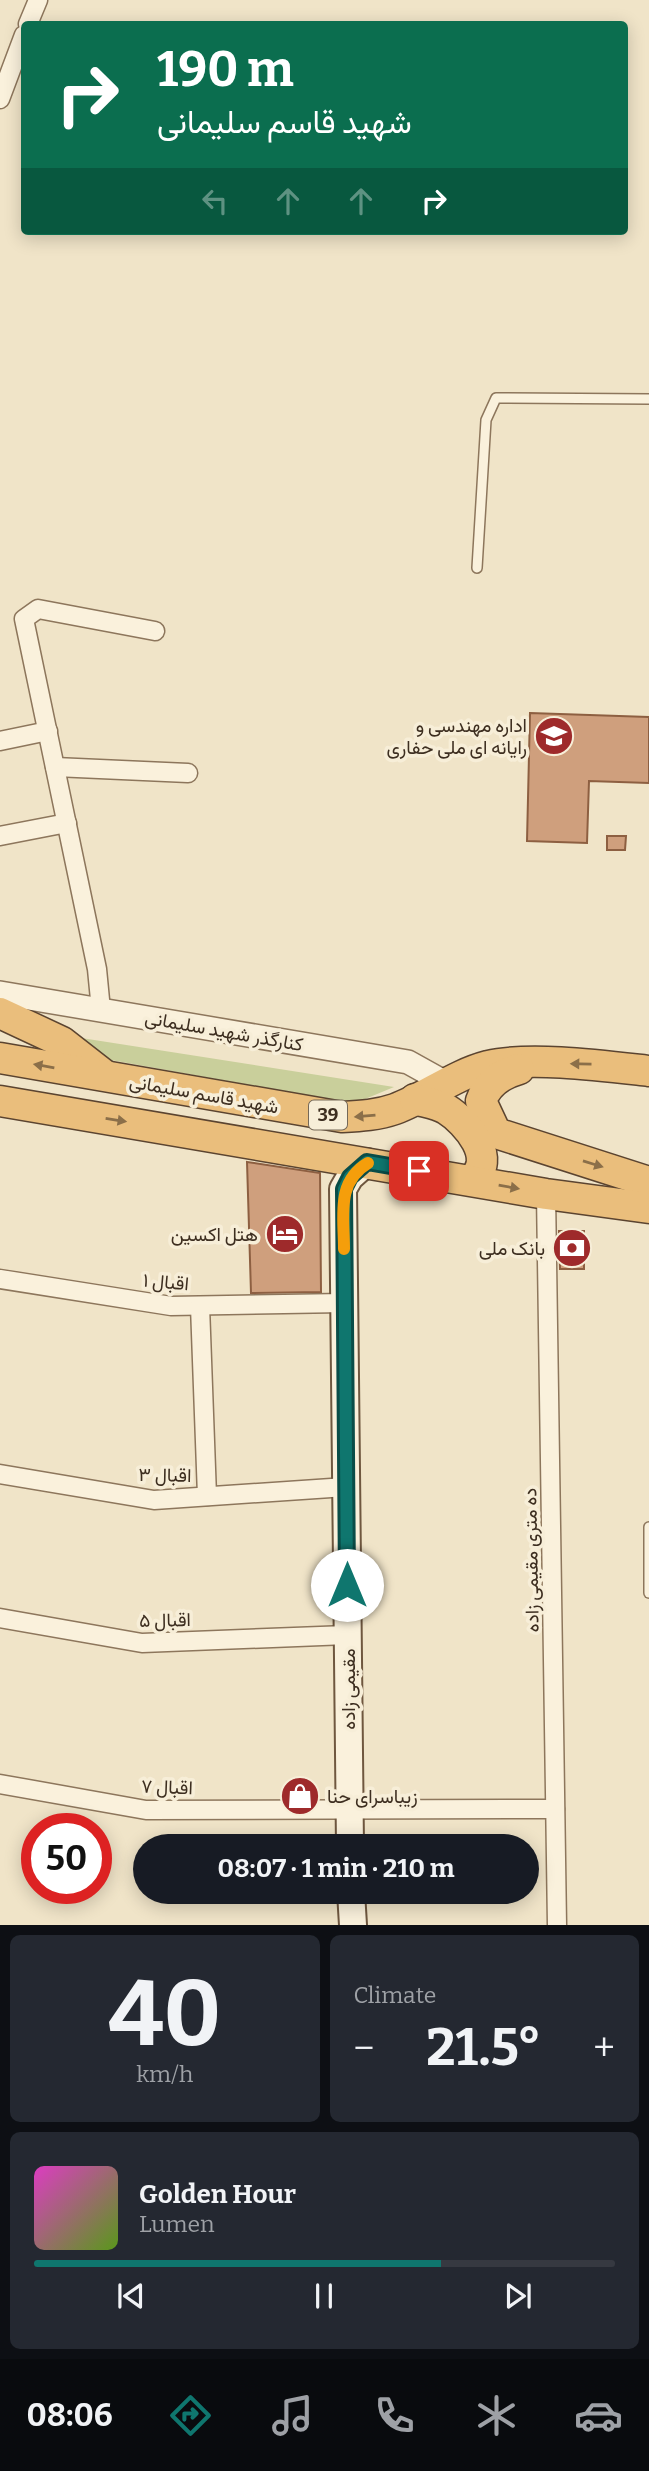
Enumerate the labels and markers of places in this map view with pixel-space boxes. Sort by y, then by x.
place label: اداره مهندسی و رایانه ای ملی حفاری [386,714,527,759]
school or university icon: اداره مهندسی و رایانه ای ملی حفاری [533,715,575,757]
pin [389,1141,449,1201]
hotel icon: هتل اکسین [264,1213,306,1255]
place label: هتل اکسین [171,1223,258,1246]
bank icon: بانک ملی [551,1227,593,1269]
place label: بانک ملی [479,1237,545,1260]
shop icon: زیباسرای حنا [279,1775,321,1817]
place label: زیباسرای حنا [327,1785,418,1808]

